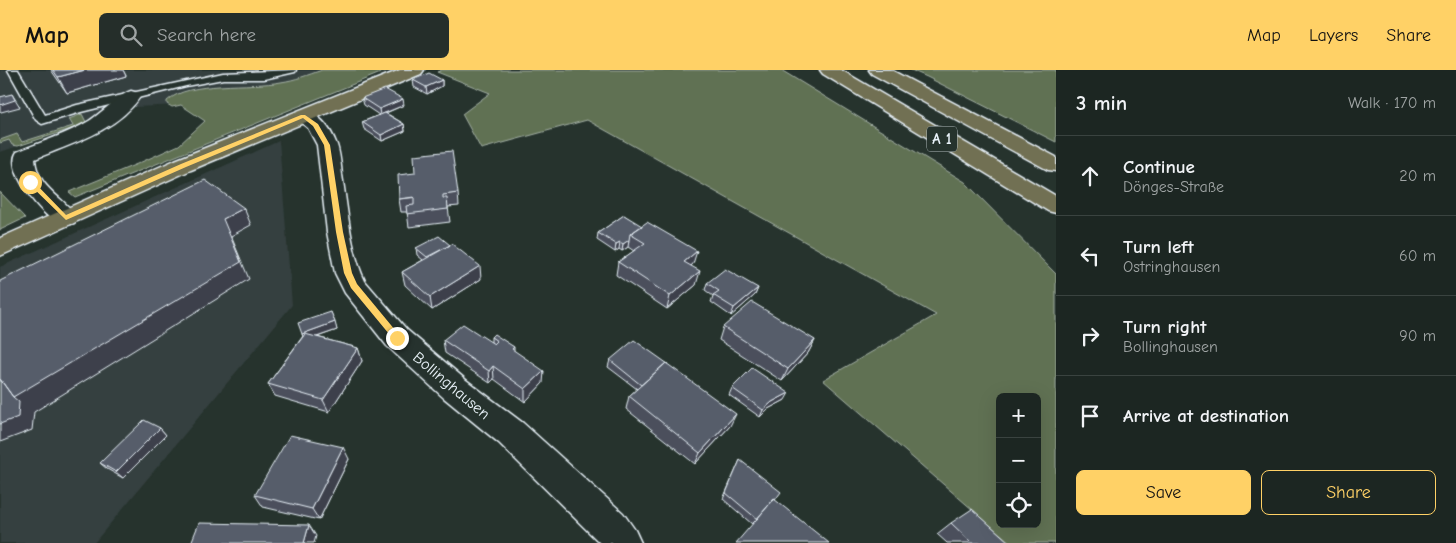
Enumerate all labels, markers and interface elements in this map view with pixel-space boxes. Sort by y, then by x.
search box [99,13,449,58]
text: Map [25,21,69,49]
icon: search [117,21,145,49]
text: Search here [157,24,256,46]
text: Map [1247,25,1281,46]
text: Layers [1309,25,1358,46]
text: Share [1386,25,1431,46]
text: 3 min [1076,91,1127,115]
text: Walk · 170 m [1348,94,1436,112]
road number: A 1 [927,126,957,152]
text: Continue [1123,156,1195,178]
icon: ahead [1076,162,1104,190]
text: 20 m [1399,167,1436,185]
route start [19,171,42,194]
text: Dönges-Straße [1123,178,1224,196]
text: Turn left [1123,236,1194,258]
icon: left [1076,242,1104,270]
text: 60 m [1399,247,1436,265]
text: Ostringhausen [1123,258,1220,276]
text: Turn right [1123,316,1207,338]
icon: right [1076,322,1104,350]
route end [386,327,409,350]
text: 90 m [1399,327,1436,345]
text: Bollinghausen [1123,338,1218,356]
street label: Bollinghausen [409,348,493,423]
map controls [996,393,1041,528]
button: + [996,393,1041,438]
icon: arrive [1076,402,1104,430]
text: Arrive at destination [1123,405,1289,427]
button: − [996,438,1041,483]
button: Save [1076,470,1251,515]
button: Share [1261,470,1436,515]
button: locate [996,483,1041,528]

